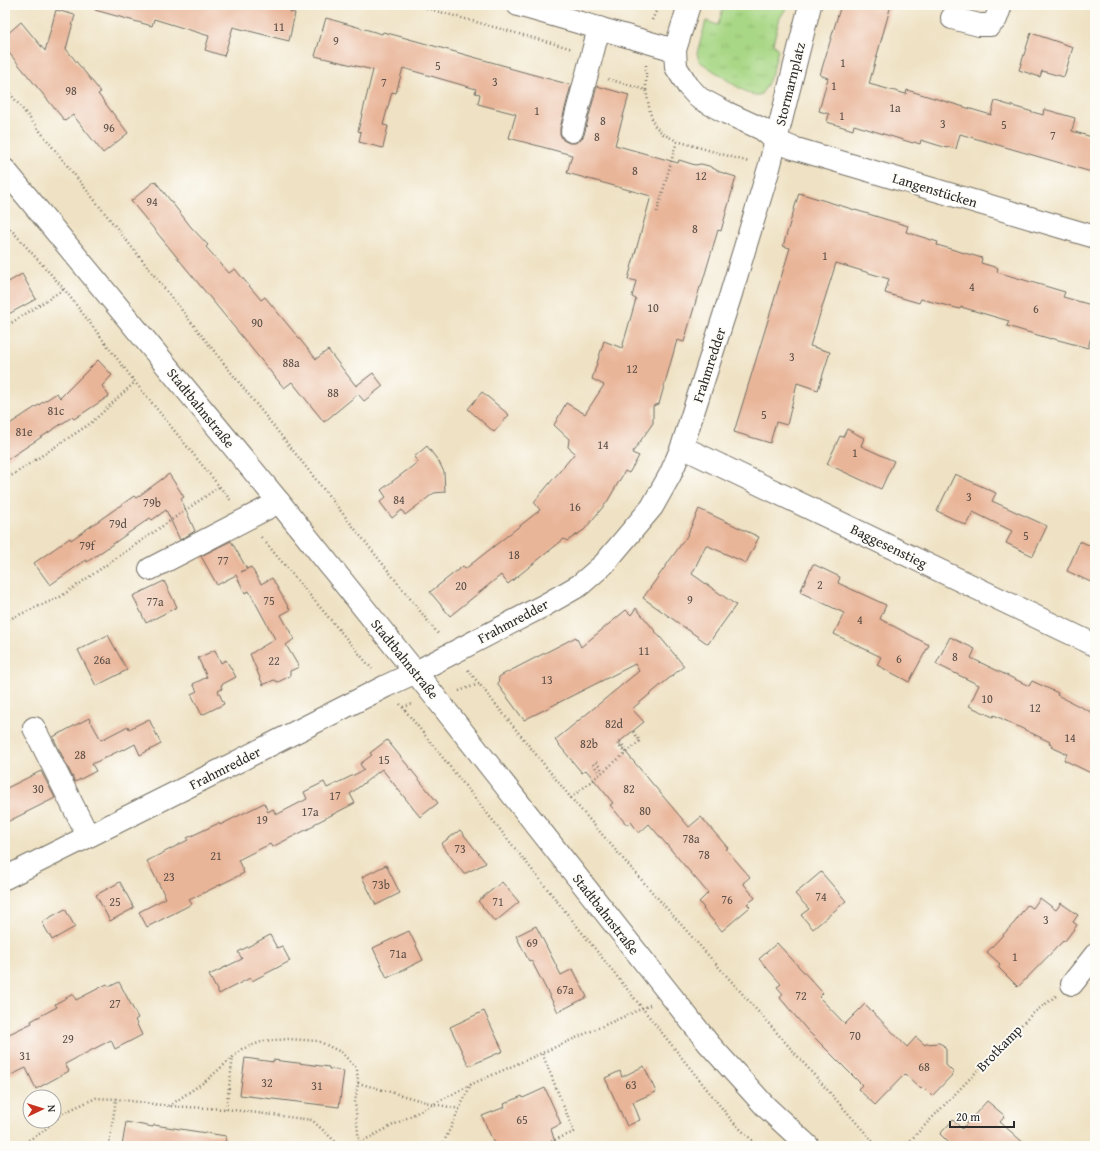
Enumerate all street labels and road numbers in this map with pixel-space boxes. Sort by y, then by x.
street label: Stormarnplatz [770,40,810,128]
street label: Langenstücken [890,168,980,212]
street label: Frahmredder [687,325,731,405]
street label: Stadtbahnstraße [162,364,240,453]
street label: Baggesenstieg [847,519,931,573]
street label: Frahmredder [474,594,552,648]
street label: Stadtbahnstraße [366,615,444,704]
street label: Frahmredder [186,741,264,795]
street label: Stadtbahnstraße [568,869,644,959]
street label: Brotkamp [972,1020,1027,1076]

